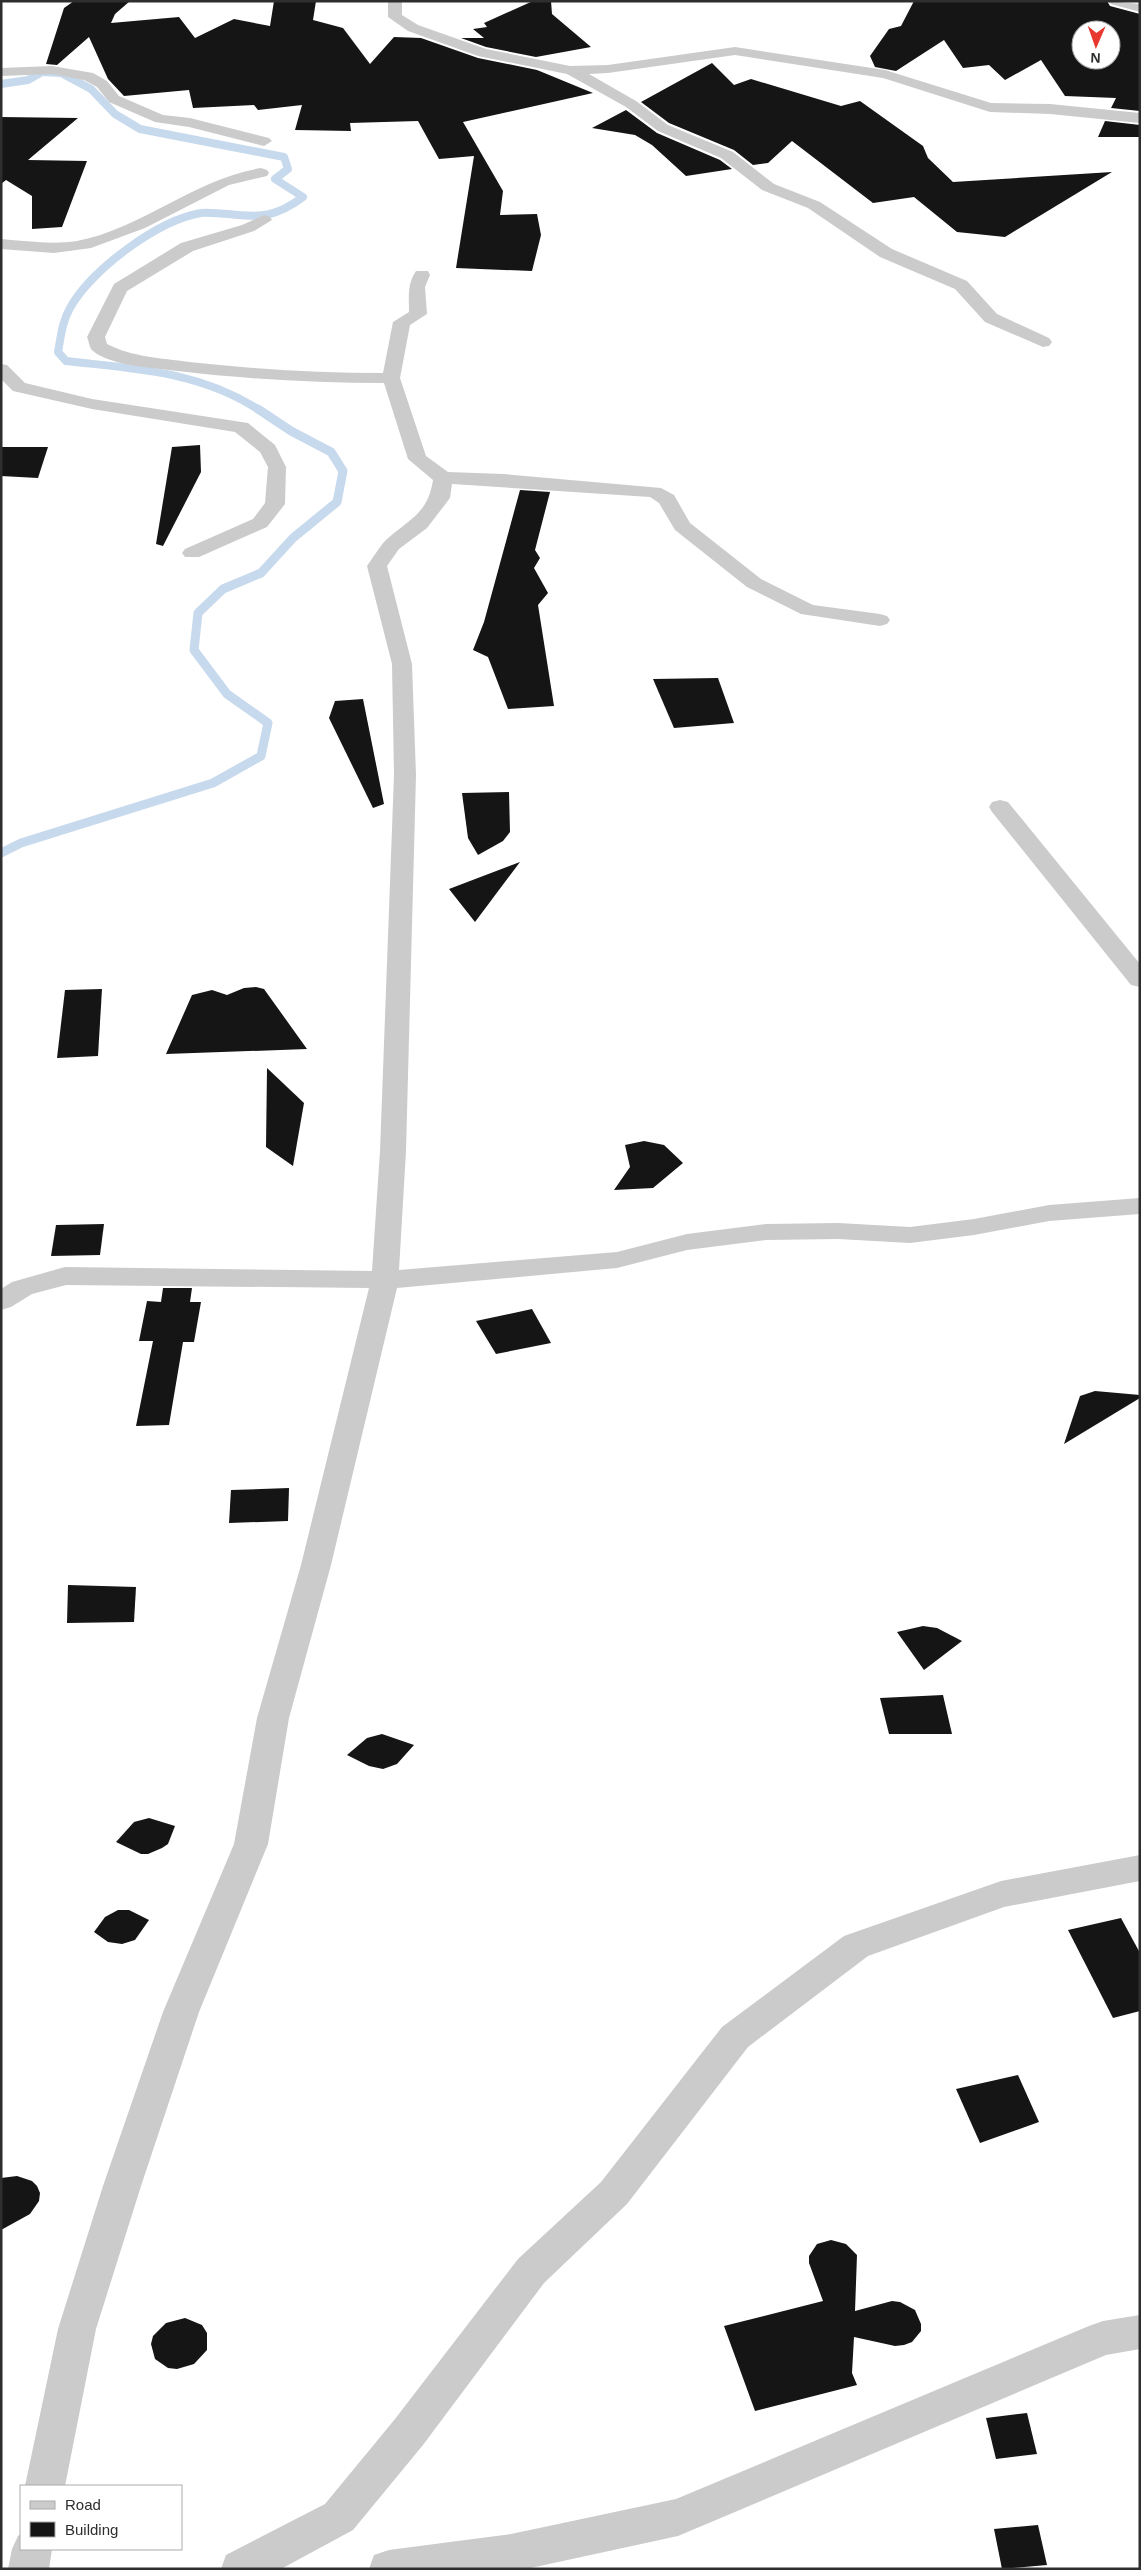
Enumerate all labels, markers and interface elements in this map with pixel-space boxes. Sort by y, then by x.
north arrow [1071,20,1121,70]
text: N [1090,50,1101,66]
legend [20,2485,182,2550]
text: Road [65,2496,101,2513]
text: Building [65,2521,118,2538]

